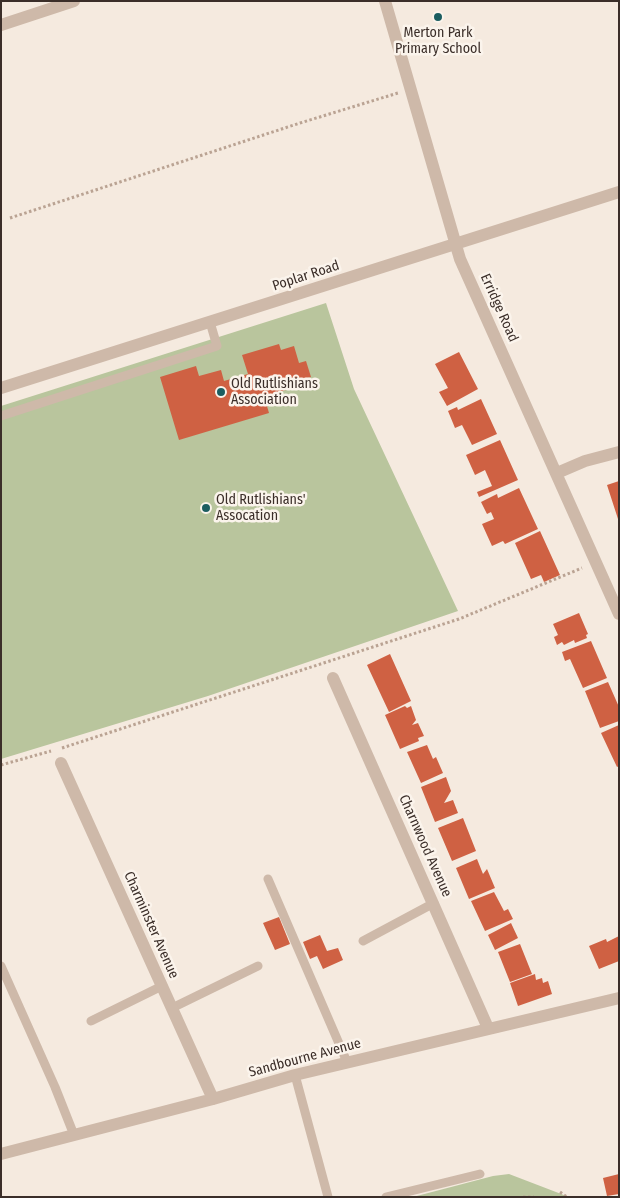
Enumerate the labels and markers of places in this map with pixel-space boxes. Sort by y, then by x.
marker: Merton Park Primary School [432,11,444,23]
place label: Merton Park Primary School [395,25,481,58]
place label: Old Rutlishians Association [231,376,318,408]
marker: Old Rutlishians Association [215,386,227,398]
place label: Old Rutlishians' Assocation [216,492,306,524]
marker: Old Rutlishians' Assocation [200,502,212,514]

